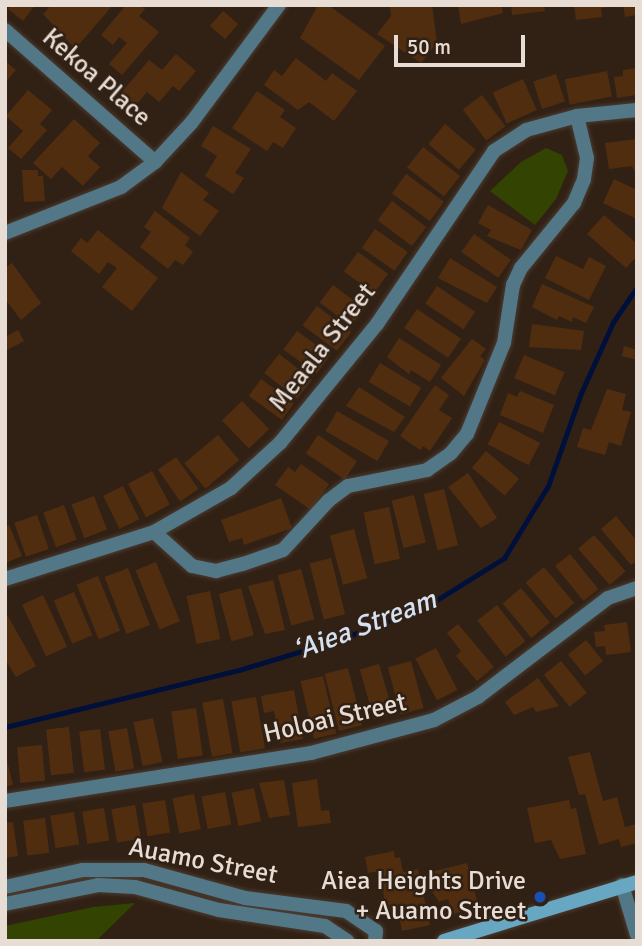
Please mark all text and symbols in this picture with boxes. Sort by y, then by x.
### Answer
scale bar [397,21,528,65]
street label: Kekoa Place [35,22,157,134]
text: 50 m [407,34,451,60]
street label: Meaala Street [263,277,383,419]
water label: ʻAiea Stream [289,582,441,668]
street label: Holoai Street [261,687,409,751]
street label: Auamo Street [126,832,280,892]
place label: Aiea Heights Drive + Auamo Street [321,866,526,928]
marker: Aiea Heights Drive + Auamo Street [532,889,548,905]

